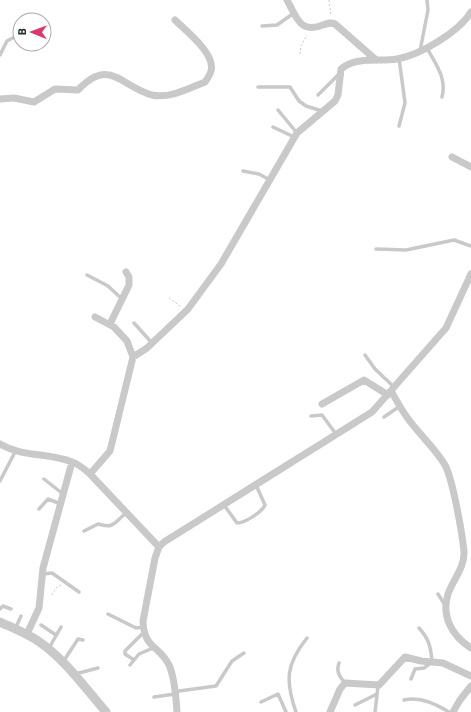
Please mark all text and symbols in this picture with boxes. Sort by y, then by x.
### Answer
north arrow [12,12,52,52]
text: B [14,28,29,36]

